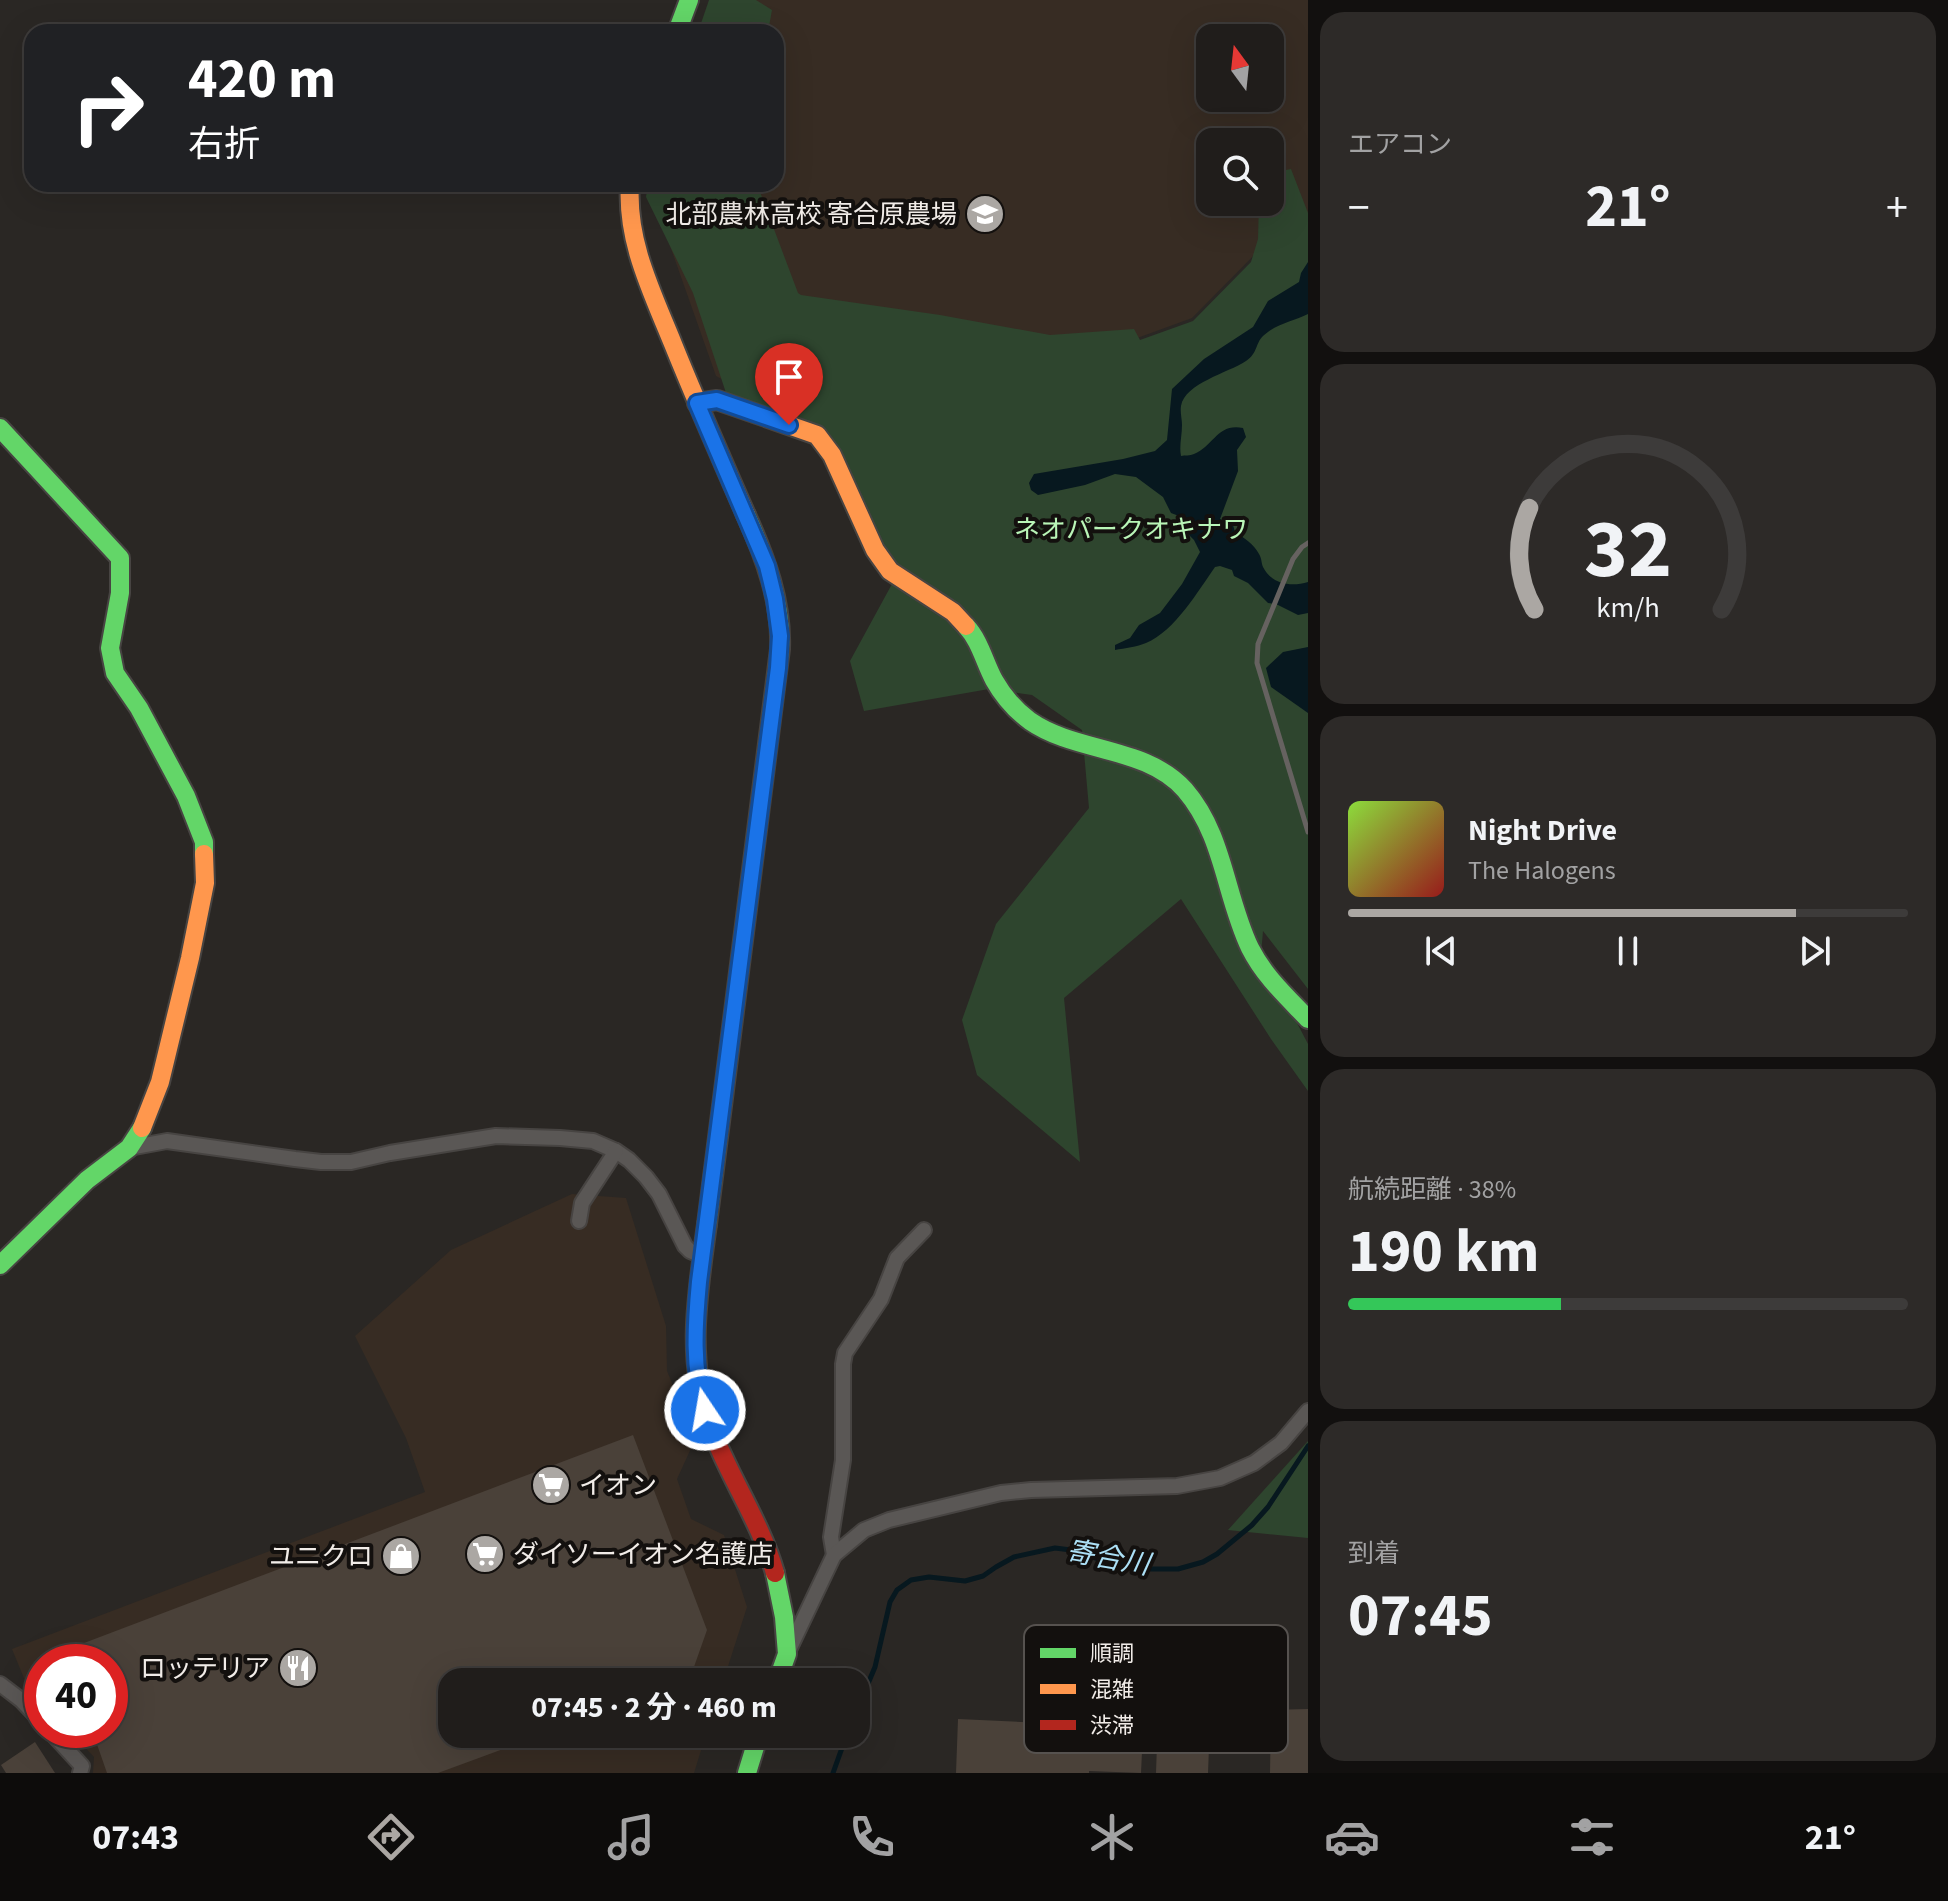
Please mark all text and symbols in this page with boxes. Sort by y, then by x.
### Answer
north arrow [1196,24,1284,112]
map controls [1196,24,1284,216]
text: 420 m [188,40,336,119]
icon: right [56,56,160,160]
text: 右折 [188,119,260,170]
text: エアコン [1348,126,1452,163]
button: search [1196,128,1284,216]
text: 21° [1585,165,1671,250]
text: − [1348,177,1370,240]
text: + [1886,177,1908,240]
school or university icon: 北部農林高校 寄合原農場 [964,193,1006,235]
place label: 北部農林高校 寄合原農場 [666,196,957,233]
pin [755,343,823,425]
icon: arrive [767,355,811,399]
text: 32 [1584,491,1672,609]
park label: ネオパークオキナワ [1014,511,1248,548]
text: km/h [1596,588,1660,628]
text: Night Drive [1468,809,1617,852]
text: The Halogens [1468,852,1616,889]
icon: previous [1419,929,1463,973]
icon: pause [1606,929,1650,973]
icon: next [1793,929,1837,973]
text: 航続距離 · 38% [1348,1171,1516,1208]
text: 190 km [1348,1210,1539,1295]
position arrow [663,1368,747,1452]
supermarket icon: イオン [530,1464,572,1506]
place label: イオン [579,1467,657,1504]
water label: 寄合川 [1063,1531,1156,1586]
supermarket icon: ダイソーイオン名護店 [464,1533,506,1575]
shop icon: ユニクロ [380,1535,422,1577]
text: 到着 [1348,1535,1400,1572]
place label: ダイソーイオン名護店 [513,1536,773,1573]
place label: ユニクロ [269,1538,373,1575]
text: 07:45 [1348,1574,1493,1659]
legend [1024,1625,1288,1753]
text: 順調 [1090,1638,1134,1670]
speed limit sign: 40 [24,1644,128,1748]
restaurant icon: ロッテリア [277,1647,319,1689]
place label: ロッテリア [140,1650,270,1687]
text: 混雑 [1090,1674,1134,1706]
text: 07:45 · 2 分 · 460 m [531,1686,777,1729]
text: 渋滞 [1090,1710,1134,1742]
icon: directions [363,1809,419,1865]
icon: music [603,1809,659,1865]
icon: phone [844,1809,900,1865]
icon: climate [1084,1809,1140,1865]
icon: car [1324,1809,1380,1865]
icon: filters [1564,1809,1620,1865]
text: 07:43 [92,1812,179,1863]
text: 21° [1805,1812,1856,1863]

